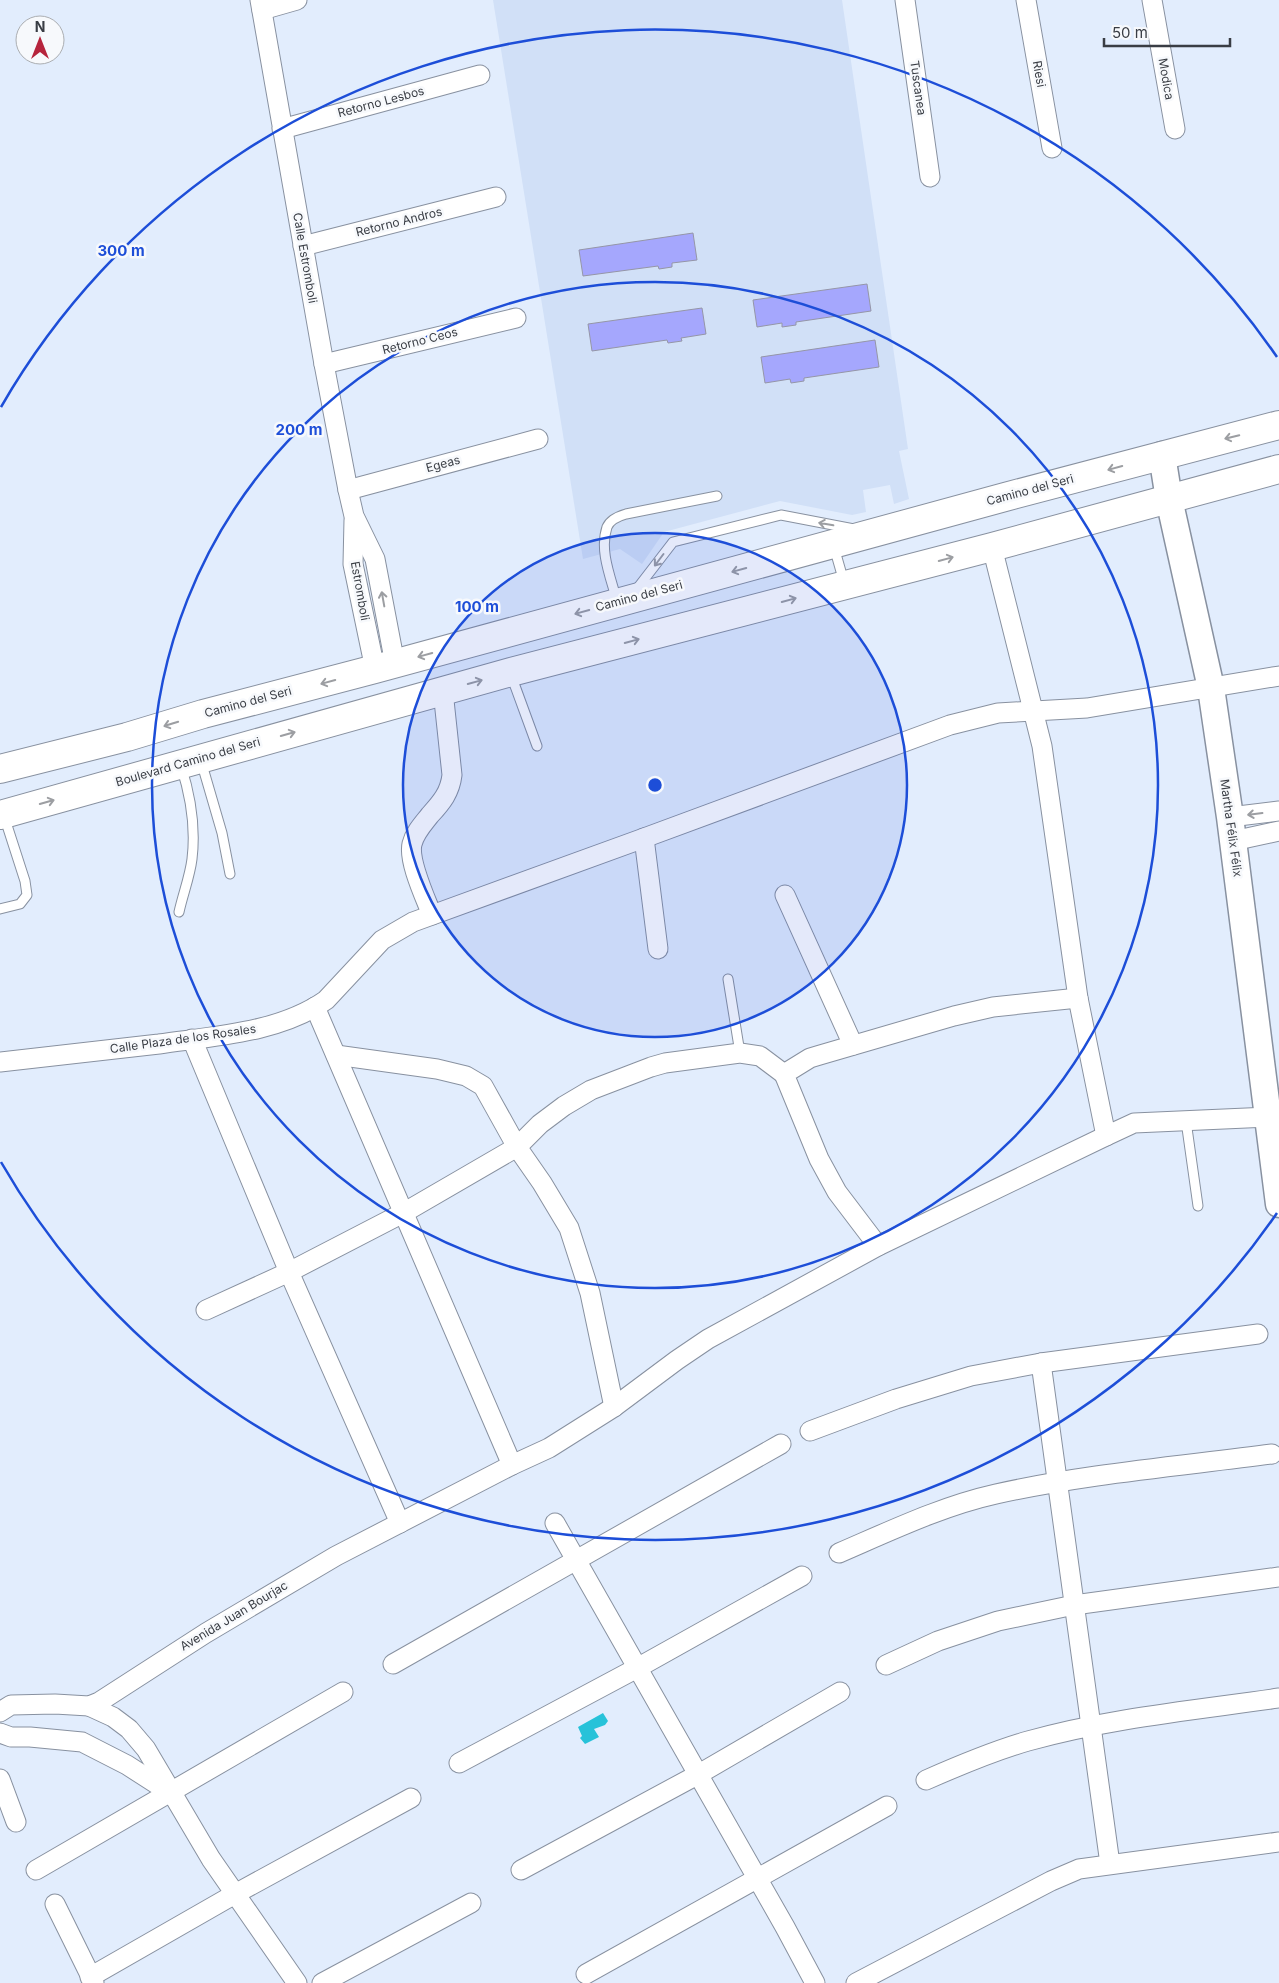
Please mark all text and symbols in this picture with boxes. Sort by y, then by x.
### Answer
north arrow [15,15,65,65]
scale bar [1104,15,1230,47]
text: N [35,18,45,35]
text: 50 m [1112,23,1148,42]
street label: Modica [1155,57,1178,101]
street label: Riesi [1030,59,1049,89]
street label: Tuscanea [907,60,930,116]
street label: Retorno Lesbos [336,83,426,120]
street label: Retorno Andros [354,204,444,239]
street label: Calle Estromboli [290,212,321,304]
text: 300 m [97,241,145,260]
street label: Retorno Ceos [381,324,459,357]
text: 200 m [276,420,322,439]
one-way arrow [1224,433,1240,442]
street label: Egeas [424,452,462,475]
one-way arrow [1108,464,1124,473]
street label: Camino del Seri [985,471,1075,508]
one-way arrow [819,518,835,528]
one-way arrow [654,553,665,566]
one-way arrow [938,553,954,563]
street label: Estromboli [348,560,373,622]
one-way arrow [731,565,747,575]
street label: Camino del Seri [594,577,684,614]
one-way arrow [377,591,387,607]
one-way arrow [780,594,796,604]
text: 100 m [455,597,499,616]
one-way arrow [574,608,590,617]
one-way arrow [623,635,639,645]
one-way arrow [418,651,434,661]
one-way arrow [321,677,337,687]
one-way arrow [466,677,482,686]
street label: Camino del Seri [203,683,293,720]
one-way arrow [163,719,179,729]
one-way arrow [279,728,295,738]
street label: Boulevard Camino del Seri [114,734,262,789]
centre of rings [646,776,664,794]
street label: Martha Félix Félix [1217,778,1246,878]
one-way arrow [38,796,54,806]
one-way arrow [1247,809,1263,819]
street label: Calle Plaza de los Rosales [109,1021,257,1056]
street label: Avenida Juan Bourjac [177,1577,290,1654]

